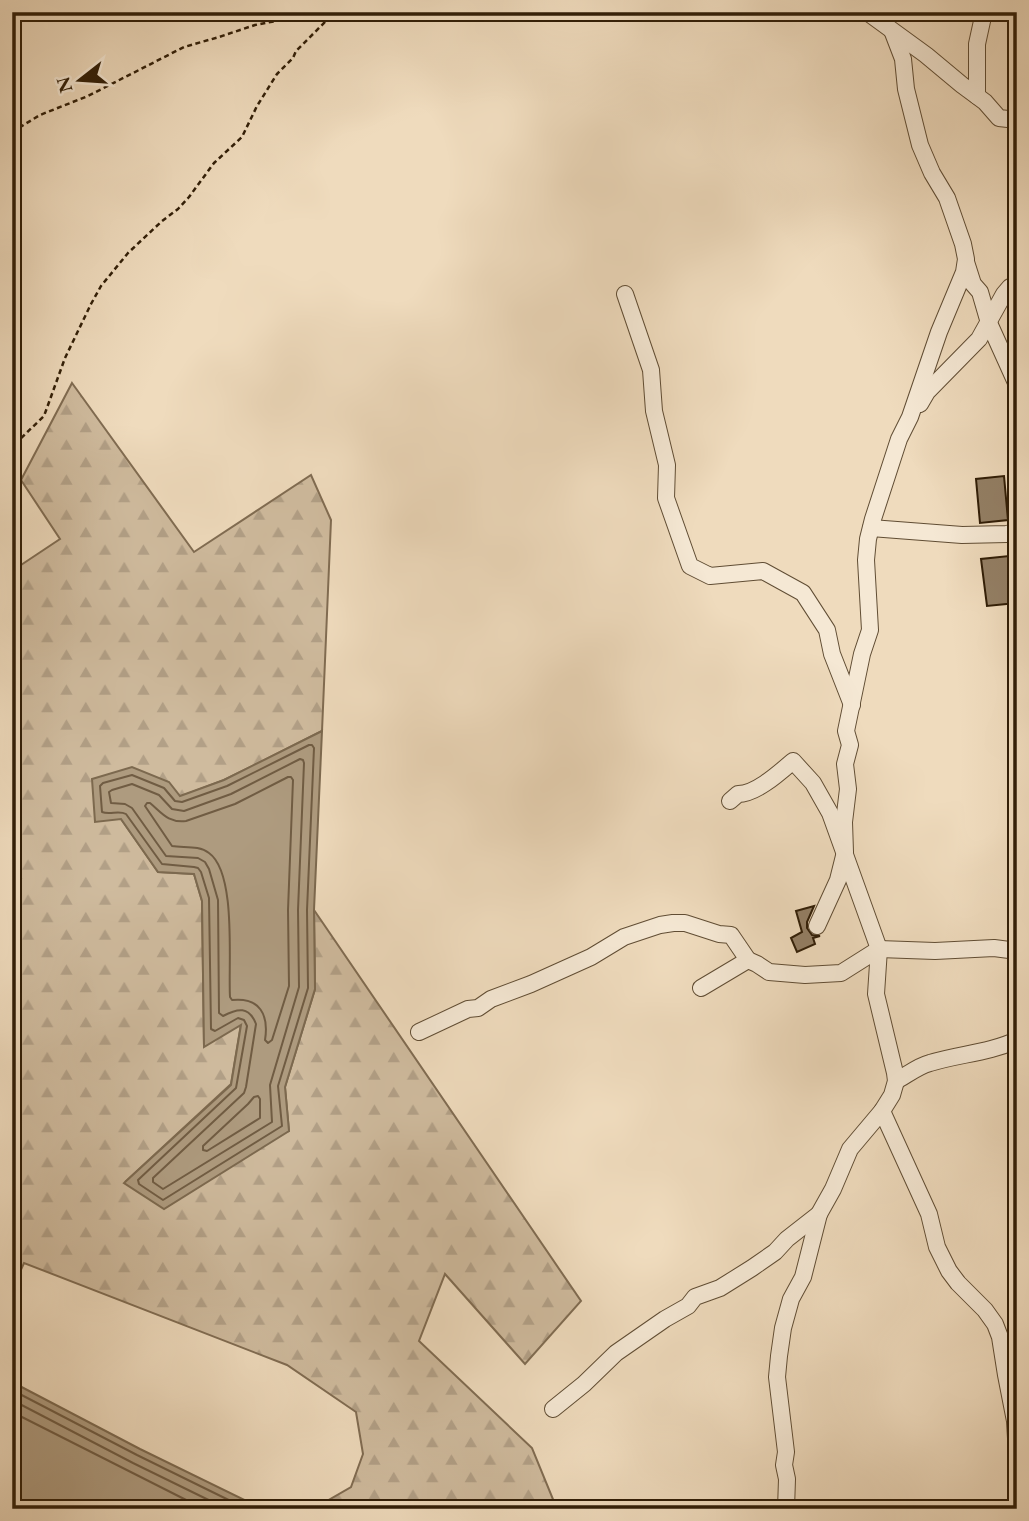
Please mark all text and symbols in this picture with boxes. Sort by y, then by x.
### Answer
north arrow [46,46,116,116]
text: N [50,73,78,96]

